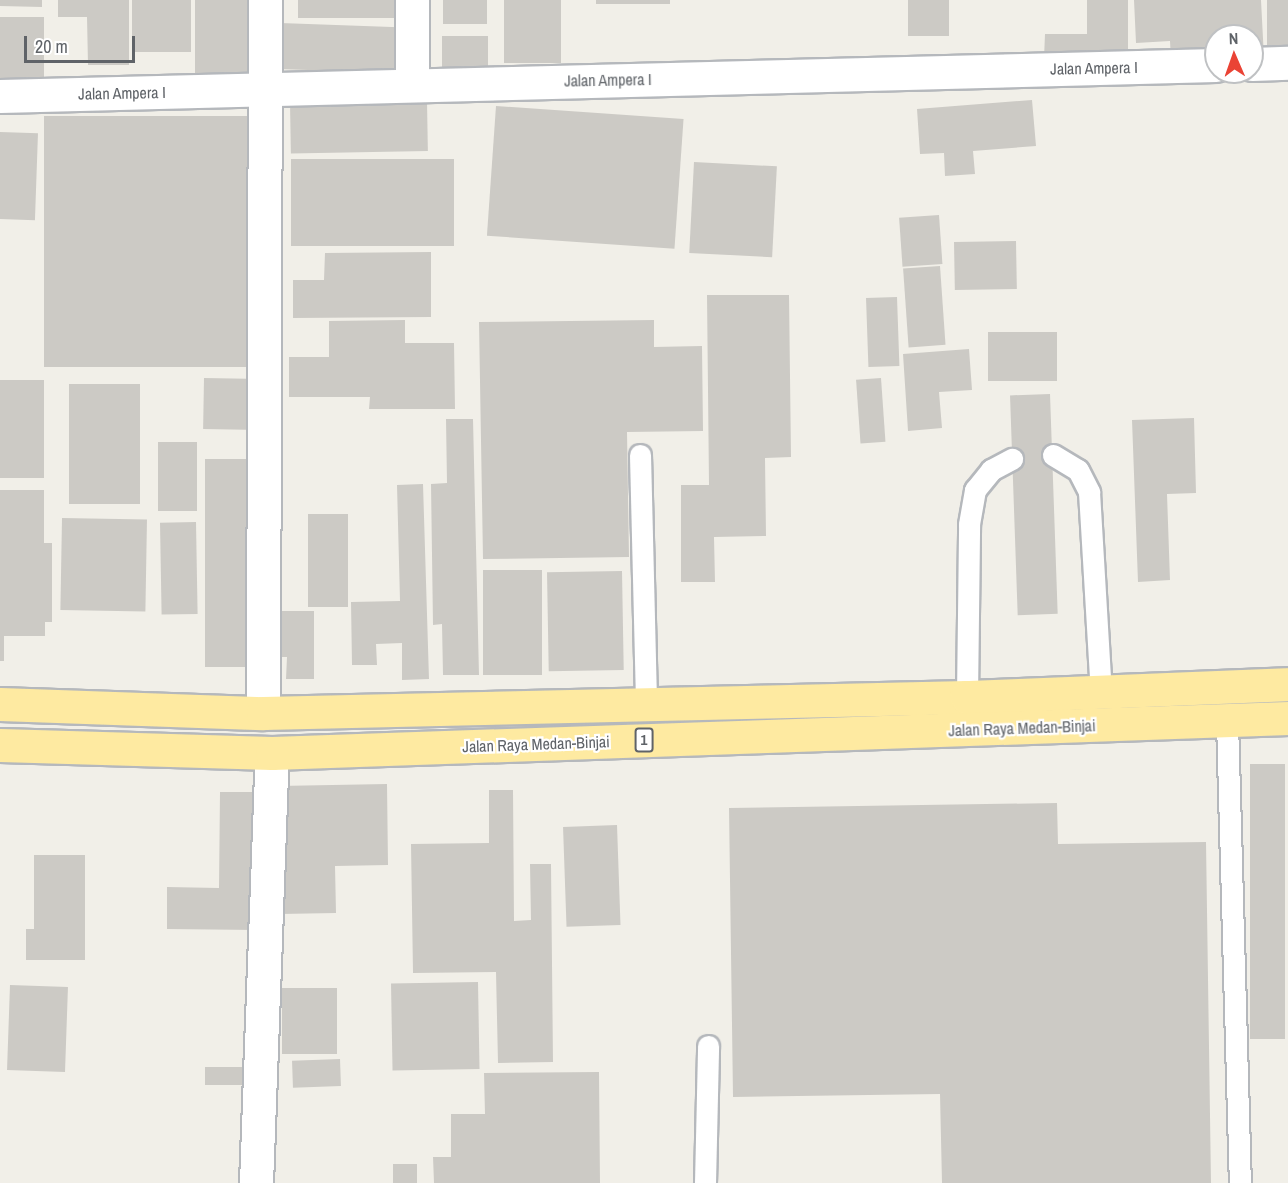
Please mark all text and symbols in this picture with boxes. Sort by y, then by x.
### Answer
scale bar [27,24,138,62]
north arrow [1204,24,1264,84]
text: N [1228,27,1239,49]
text: 20 m [35,34,68,59]
street label: Jalan Ampera I [1050,58,1138,78]
street label: Jalan Ampera I [564,70,652,90]
street label: Jalan Ampera I [78,83,166,103]
street label: Jalan Raya Medan-Binjai [948,716,1096,740]
road number: 1 [634,728,654,752]
street label: Jalan Raya Medan-Binjai [462,732,610,756]

